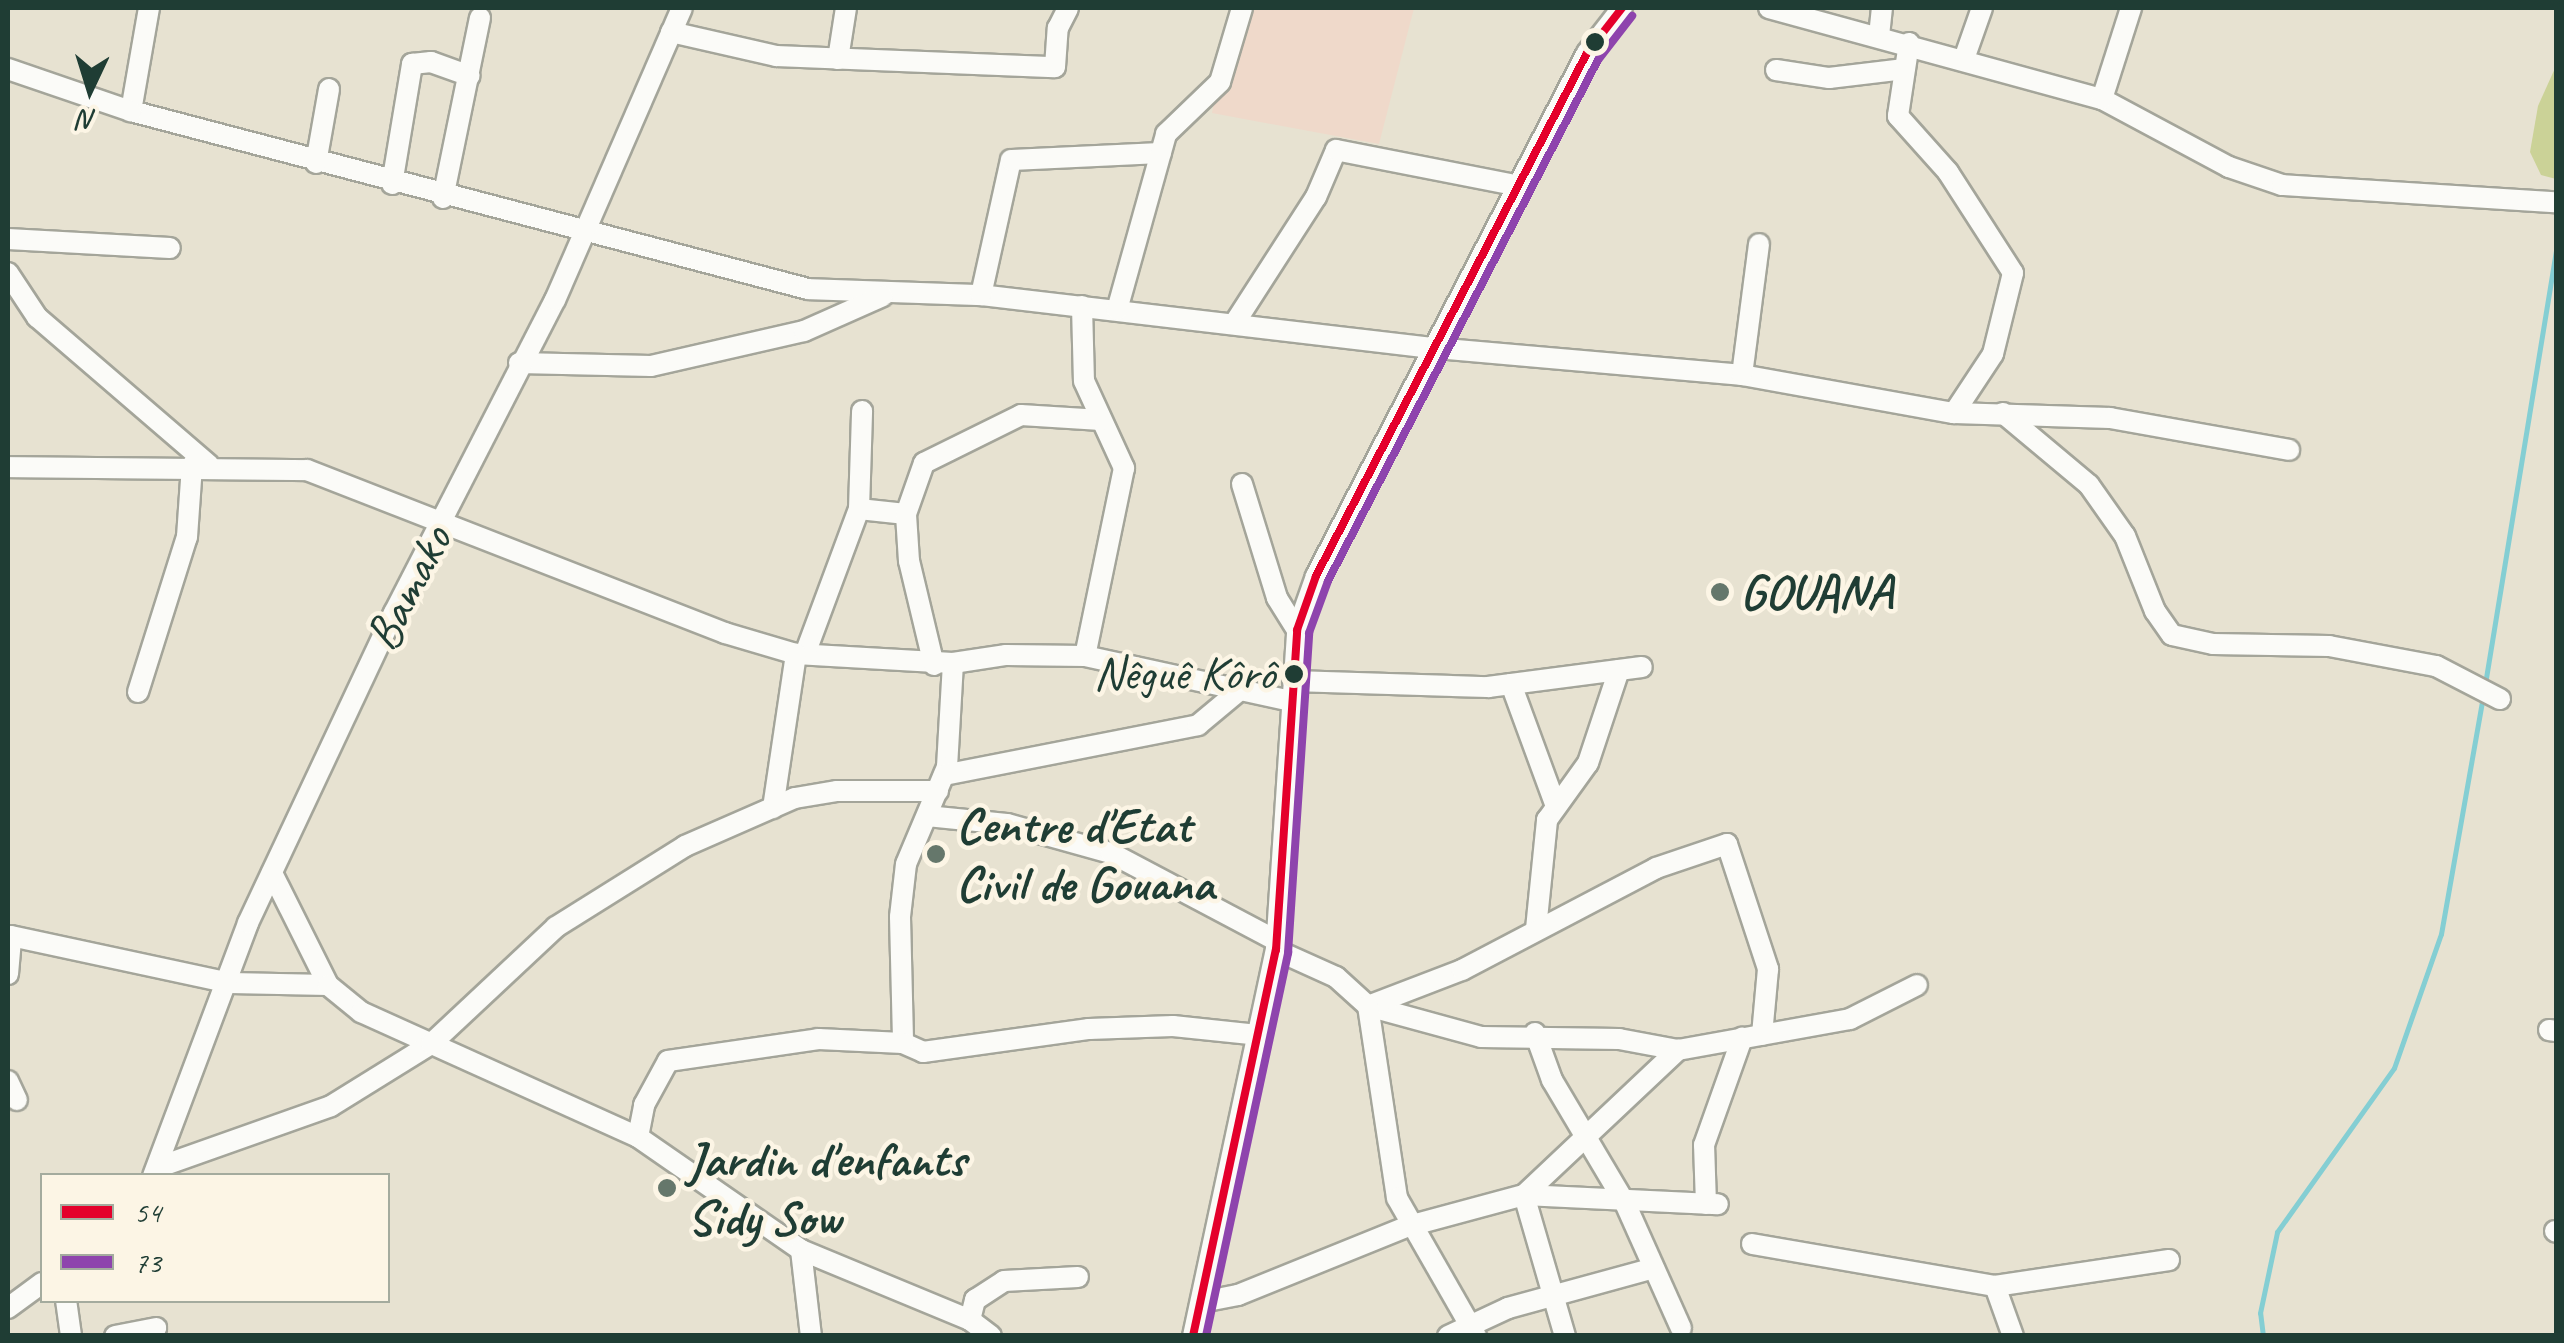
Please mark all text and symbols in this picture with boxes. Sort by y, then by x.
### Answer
unlabelled marker [1585,32,1605,52]
north arrow [40,40,140,140]
text: N [78,102,98,138]
street label: Bamako [351,516,465,660]
place label: GOUANA [1740,562,1892,622]
marker: GOUANA [1709,581,1731,603]
place label: Nêguê Kôrô [1094,645,1275,703]
marker: Nêguê Kôrô [1284,664,1304,684]
place label: Centre d'Etat Civil de Gouana [956,795,1214,912]
marker: Centre d'Etat Civil de Gouana [925,843,947,865]
place label: Jardin d'enfants Sidy Sow [687,1129,966,1246]
legend [40,1173,390,1303]
marker: Jardin d'enfants Sidy Sow [656,1177,678,1199]
text: 54 [134,1193,161,1231]
text: 73 [134,1243,161,1281]

